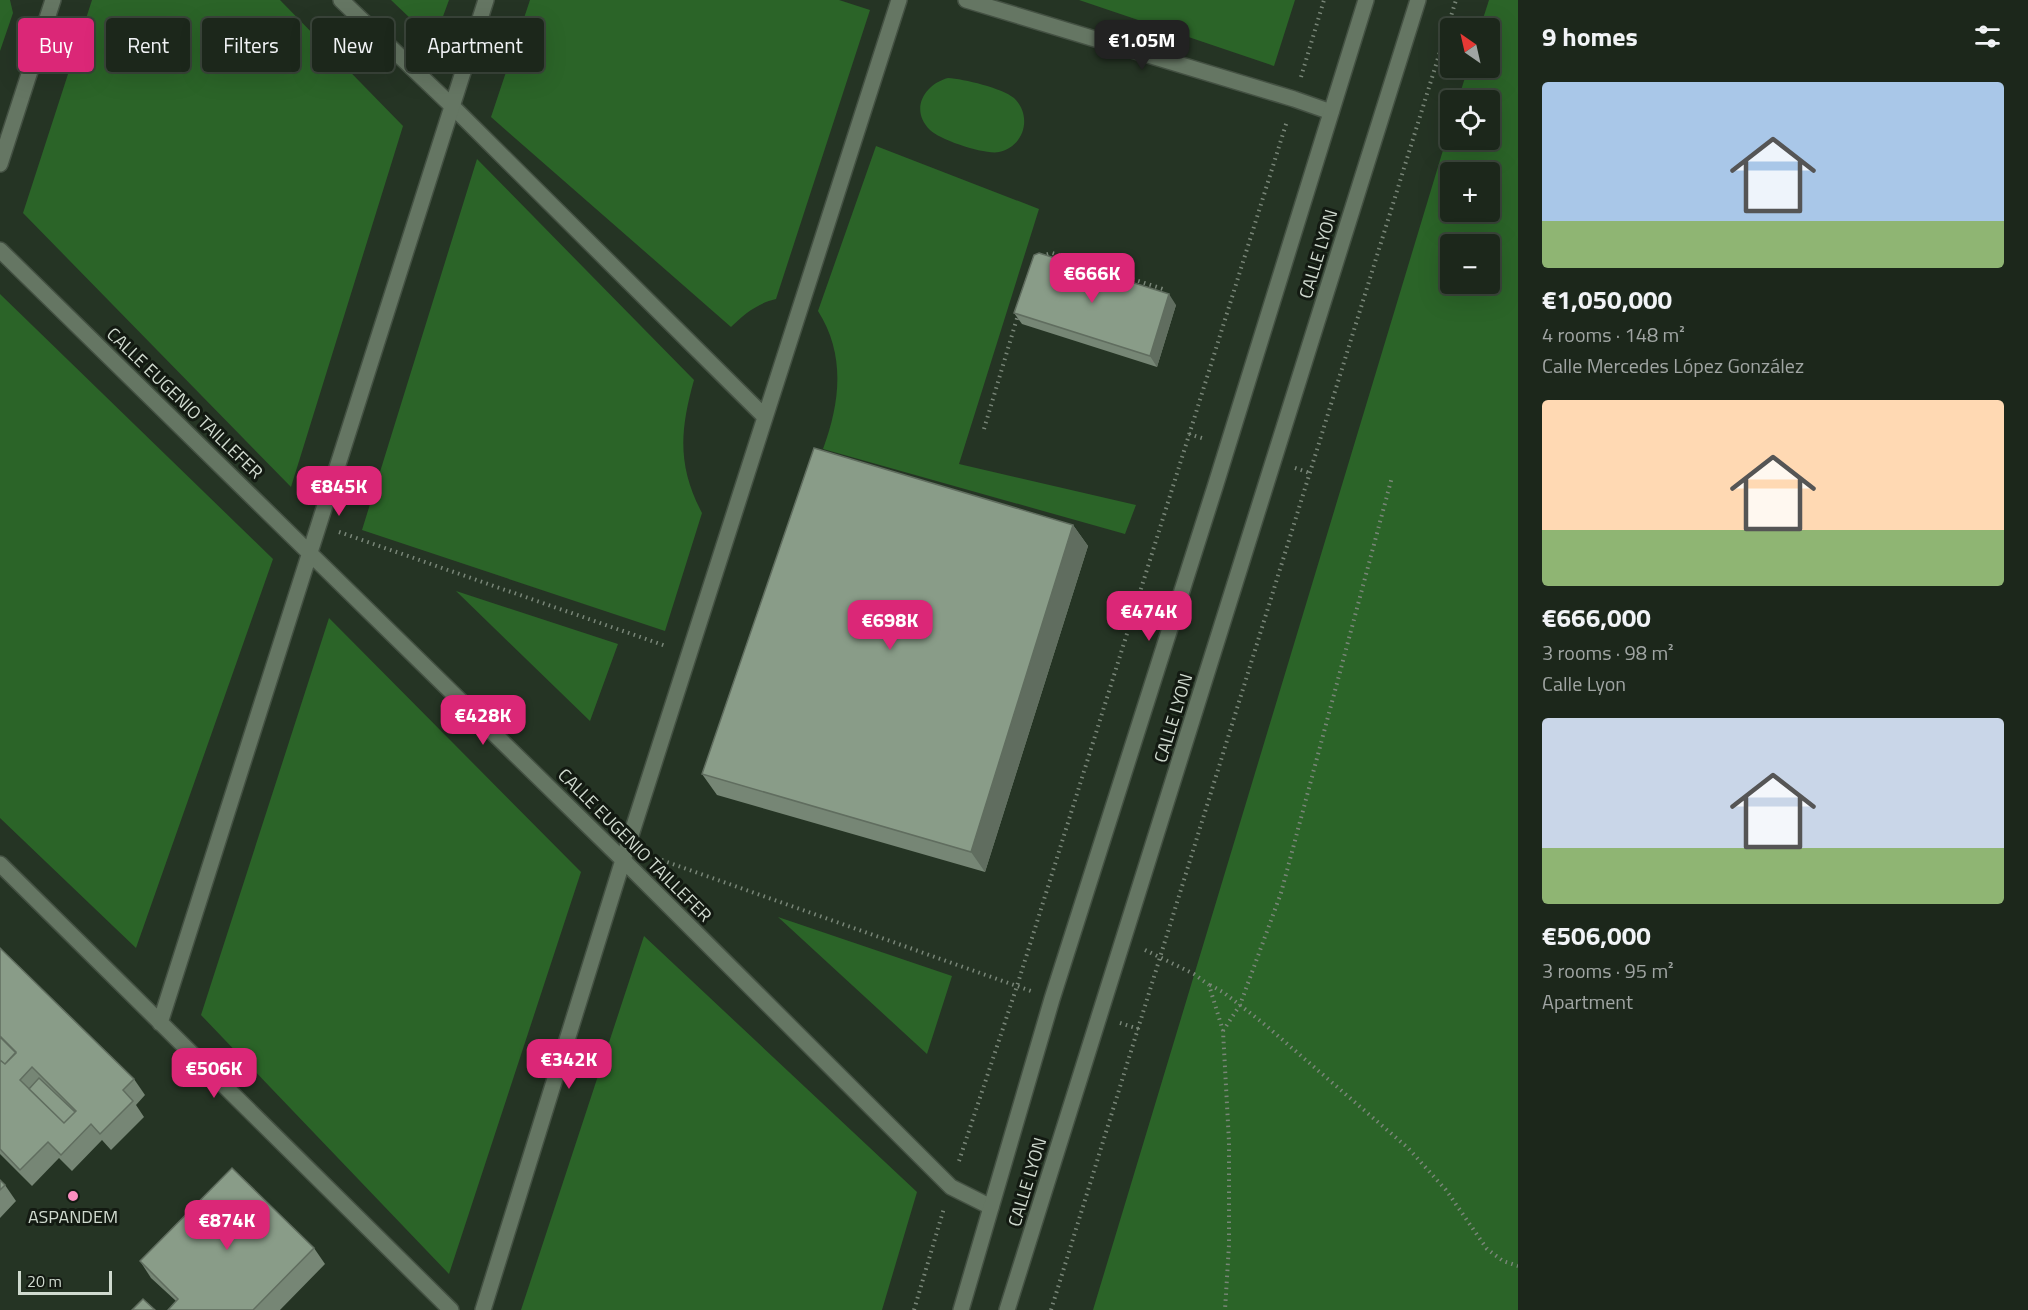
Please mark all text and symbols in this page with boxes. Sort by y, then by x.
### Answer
text: 9 homes [1542,17,1638,56]
chip: Buy [18,18,94,72]
chip: Rent [106,18,190,72]
chip: Filters [202,18,300,72]
chip: New [312,18,394,72]
chip: Apartment [406,18,544,72]
north arrow [1440,18,1500,78]
map controls [1440,18,1500,294]
pin: €1.05M [1093,20,1191,71]
icon: filters [1971,20,2004,53]
text: €1.05M [1108,24,1176,55]
button: locate [1440,90,1500,150]
icon: home [1719,121,1827,229]
button: + [1440,162,1500,222]
street label: CALLE LYON [1292,206,1344,302]
button: − [1440,234,1500,294]
pin: €666K [1050,253,1134,304]
text: €666K [1064,257,1120,288]
text: €1,050,000 [1542,280,1672,319]
text: 4 rooms · 148 m² [1542,319,1685,350]
street label: CALLE EUGENIO TAILLEFER [101,321,269,485]
text: Calle Mercedes López González [1542,350,1804,381]
icon: home [1719,439,1827,547]
pin: €845K [297,466,381,517]
text: €845K [311,470,367,501]
pin: €474K [1107,591,1191,642]
text: €474K [1121,595,1177,626]
text: €666,000 [1542,598,1651,637]
pin: €698K [848,600,932,651]
text: €698K [862,604,918,635]
text: 3 rooms · 98 m² [1542,637,1674,668]
text: Calle Lyon [1542,668,1626,699]
street label: CALLE LYON [1147,670,1199,766]
pin: €428K [441,695,525,746]
text: €428K [455,699,511,730]
icon: home [1719,757,1827,865]
street label: CALLE EUGENIO TAILLEFER [552,762,718,928]
text: €506,000 [1542,916,1651,955]
text: 3 rooms · 95 m² [1542,955,1674,986]
text: Apartment [1542,986,1633,1017]
pin: €342K [527,1039,611,1090]
text: €342K [541,1043,597,1074]
pin: €506K [172,1048,256,1099]
text: €506K [186,1052,242,1083]
street label: CALLE LYON [1001,1134,1053,1230]
marker: ASPANDEM [66,1189,80,1203]
pin: €874K [185,1200,269,1251]
place label: ASPANDEM [28,1203,118,1230]
text: €874K [199,1204,255,1235]
scale bar [18,1268,112,1296]
text: 20 m [27,1269,62,1293]

